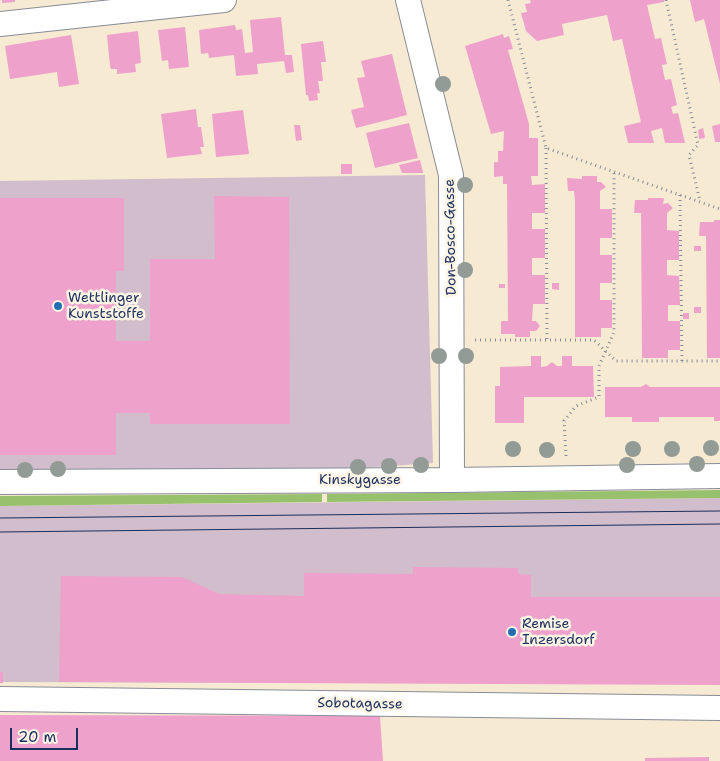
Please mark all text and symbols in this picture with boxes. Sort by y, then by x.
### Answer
street label: Don-Bosco-Gasse [442,179,460,295]
place label: Wettlinger Kunststoffe [68,290,144,322]
marker: Wettlinger Kunststoffe [52,300,64,312]
street label: Kinskygasse [319,472,401,488]
place label: Remise Inzersdorf [522,616,595,648]
marker: Remise Inzersdorf [506,626,518,638]
street label: Sobotagasse [317,695,403,713]
scale bar [12,718,80,750]
text: 20 m [18,727,57,747]

